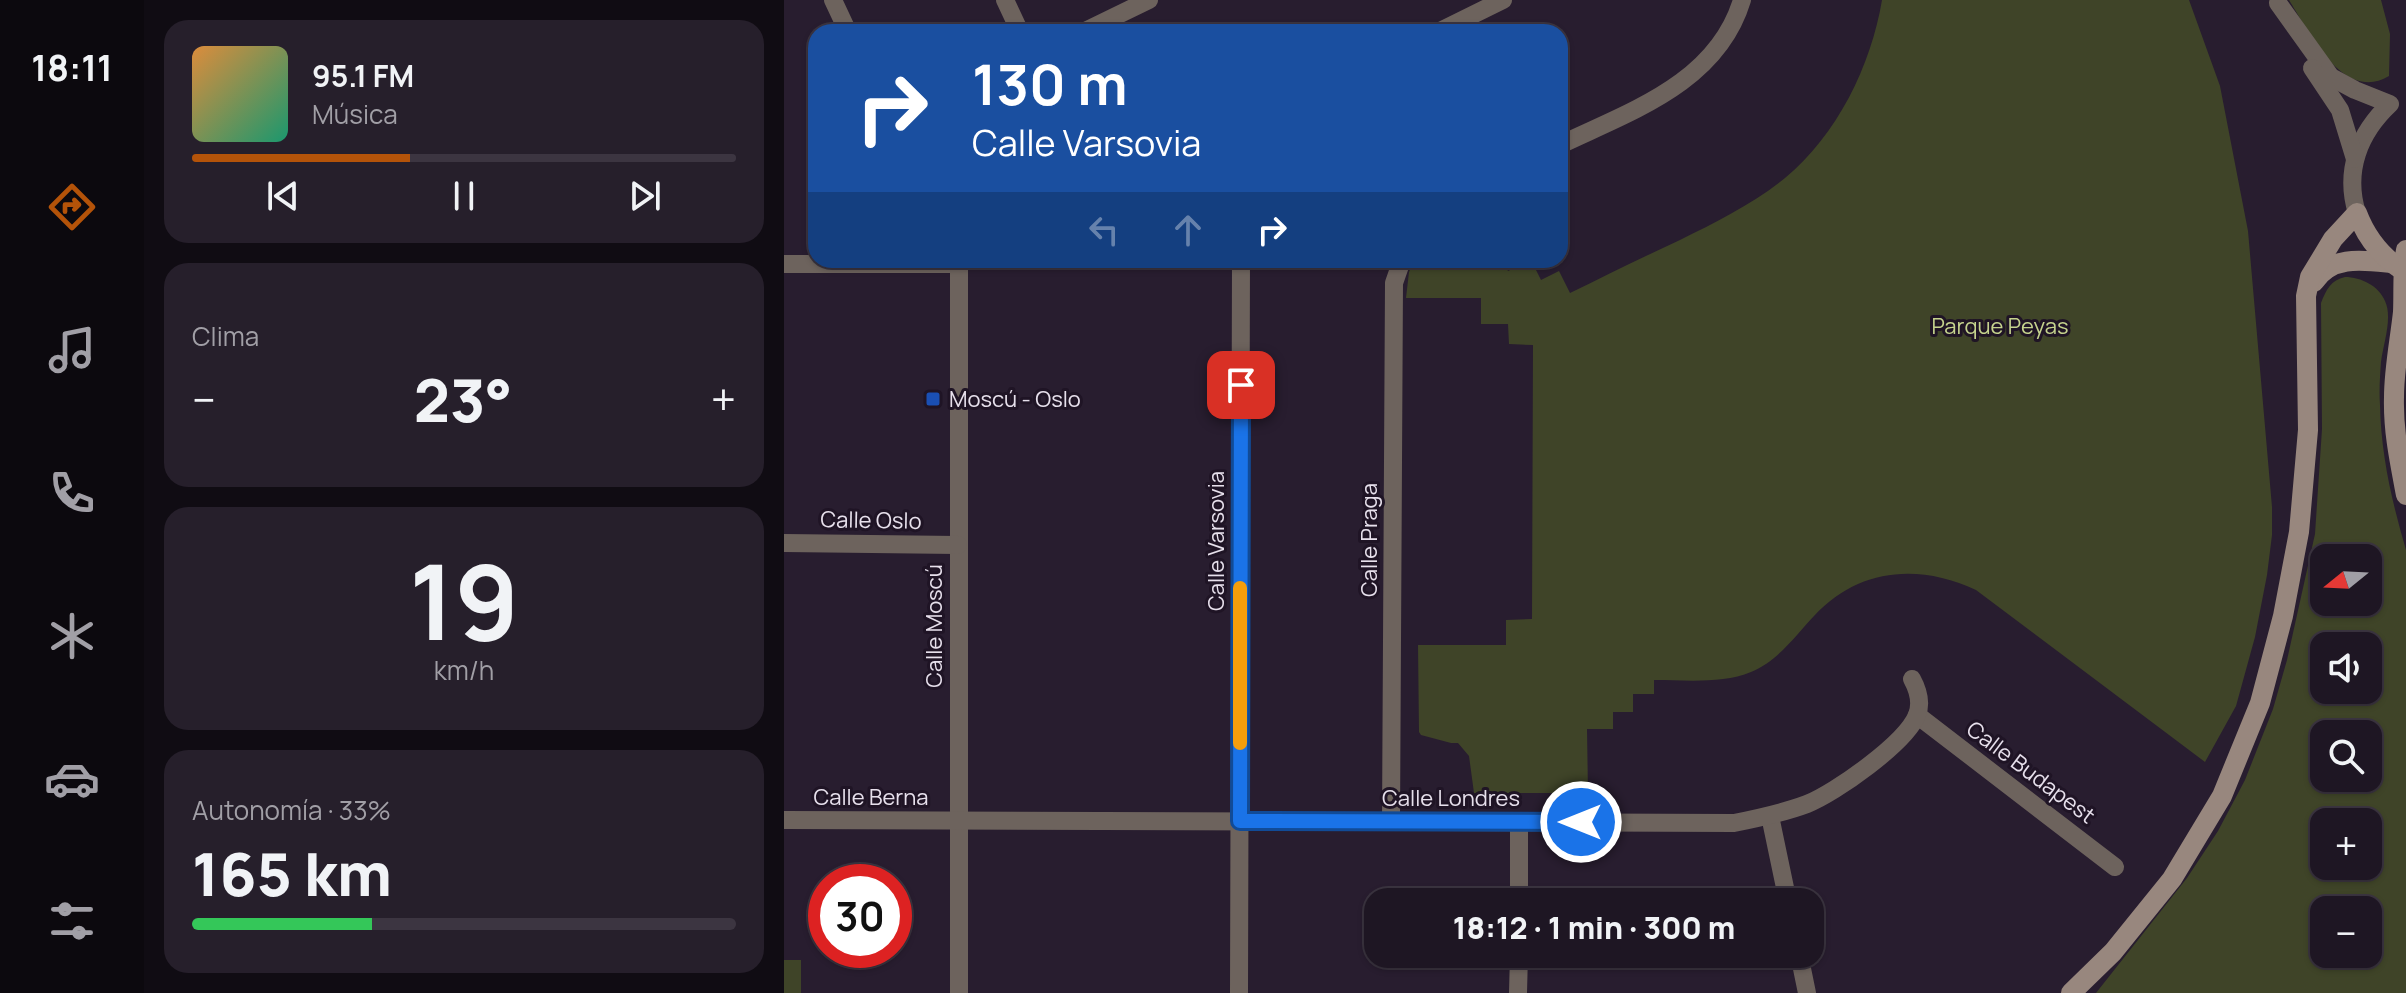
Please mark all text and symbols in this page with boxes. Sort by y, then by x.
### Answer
text: 18:11 [31,43,113,92]
text: 130 m [972,45,1128,122]
text: 95.1 FM [312,55,414,96]
icon: right [840,56,944,160]
text: Música [312,96,398,132]
text: Calle Varsovia [972,118,1201,167]
icon: previous [261,174,305,218]
icon: pause [442,174,486,218]
icon: next [623,174,667,218]
icon: directions [44,179,100,235]
icon: left [1082,208,1126,252]
icon: ahead [1166,208,1210,252]
icon: right [1250,208,1294,252]
park label: Parque Peyas [1931,311,2069,341]
text: Clima [192,318,259,354]
icon: music [44,322,100,378]
pin [1207,351,1275,419]
text: 23° [414,358,513,440]
icon: arrive [1219,363,1263,407]
text: − [192,369,216,429]
text: + [711,369,736,429]
place label: Moscú - Oslo [949,384,1081,414]
marker: Moscú - Oslo [924,390,942,408]
icon: phone [44,465,100,521]
street label: Calle Varsovia [1201,471,1231,611]
street label: Calle Praga [1354,483,1384,597]
street label: Calle Oslo [820,504,922,536]
text: 19 [409,529,519,671]
north arrow [2310,544,2382,616]
map controls [2310,544,2382,968]
street label: Calle Moscú [919,564,949,688]
icon: climate [44,608,100,664]
button: sound [2310,632,2382,704]
text: km/h [434,652,494,688]
street label: Calle Budapest [1961,714,2101,830]
button: search [2310,720,2382,792]
icon: car [44,751,100,807]
position arrow [1539,780,1623,864]
street label: Calle Berna [813,782,929,812]
street label: Calle Londres [1382,783,1520,813]
text: Autonomía · 33% [192,792,391,828]
button: + [2310,808,2382,880]
text: 165 km [192,832,392,914]
speed limit sign: 30 [808,864,912,968]
icon: filters [44,893,100,949]
button: − [2310,896,2382,968]
text: 18:12 · 1 min · 300 m [1453,907,1735,948]

